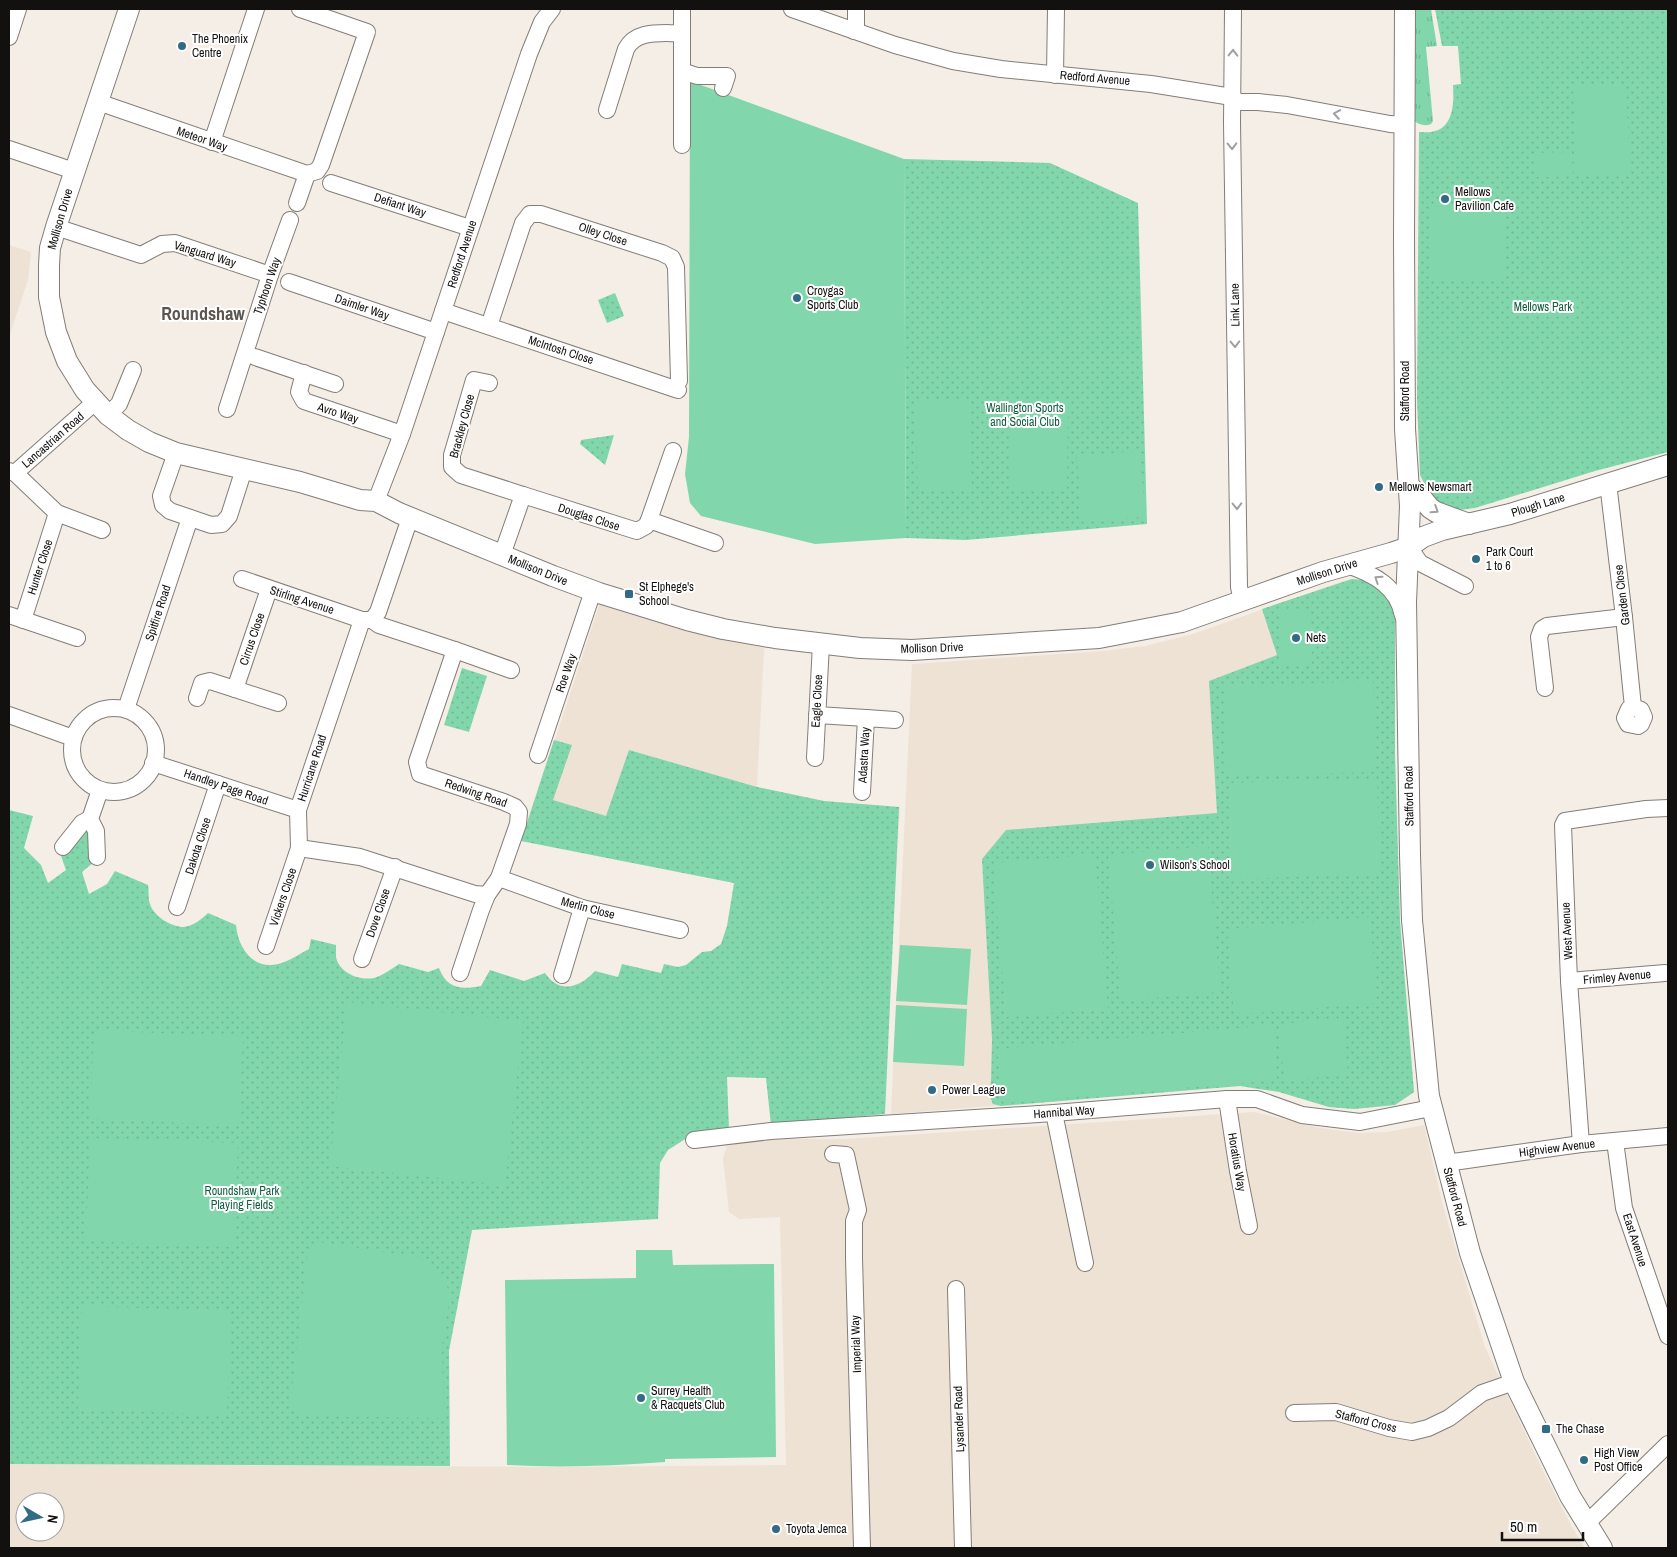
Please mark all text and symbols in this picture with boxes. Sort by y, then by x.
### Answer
place label: The Phoenix Centre [192,31,248,61]
marker: The Phoenix Centre [176,40,188,52]
one-way arrow [1228,49,1238,56]
street label: Redford Avenue [1059,67,1131,89]
one-way arrow [1332,109,1341,119]
street label: Meteor Way [174,123,230,155]
one-way arrow [1227,142,1238,150]
place label: Mellows Pavilion Cafe [1455,184,1514,214]
street label: Mollison Drive [44,187,76,251]
street label: Defiant Way [372,189,428,221]
marker: Mellows Pavilion Cafe [1439,193,1451,205]
street label: Redford Avenue [444,218,480,290]
street label: Olley Close [577,219,629,249]
street label: Vanguard Way [172,237,238,271]
street label: Typhoon Way [250,255,284,317]
place label: Croygas Sports Club [807,283,858,313]
street label: Link Lane [1227,283,1243,327]
street label: Daimler Way [333,290,391,324]
marker: Croygas Sports Club [791,292,803,304]
park label: Mellows Park [1514,299,1572,315]
district label: Roundshaw [161,301,245,326]
street label: McIntosh Close [526,332,596,368]
one-way arrow [1230,340,1240,348]
street label: Stafford Road [1397,361,1413,421]
street label: Brackley Close [446,392,478,460]
street label: Avro Way [315,399,361,427]
park label: Wallington Sports and Social Club [986,400,1064,430]
street label: Lancastrian Road [18,408,88,472]
place label: Mellows Newsmart [1389,479,1472,495]
marker: Mellows Newsmart [1373,481,1385,493]
street label: Plough Lane [1509,489,1567,521]
street label: Douglas Close [556,500,622,534]
one-way arrow [1232,502,1242,510]
one-way arrow [1430,504,1439,514]
street label: Hunter Close [24,537,56,597]
place label: Park Court 1 to 6 [1486,544,1533,574]
street label: Mollison Drive [506,551,570,589]
marker: Park Court 1 to 6 [1470,553,1482,565]
street label: Mollison Drive [1295,555,1359,589]
street label: Garden Close [1610,564,1634,626]
one-way arrow [1374,576,1384,585]
place label: St Elphege's School [639,579,694,609]
street label: Stirling Avenue [268,582,336,618]
street label: Spitfire Road [141,583,175,643]
marker: St Elphege's School [623,588,635,600]
street label: Cirrus Close [236,611,268,667]
place label: Nets [1306,630,1326,646]
marker: Nets [1290,632,1302,644]
street label: Mollison Drive [900,639,964,657]
street label: Roe Way [552,651,580,695]
street label: Eagle Close [808,674,826,728]
street label: Adastra Way [854,727,873,784]
street label: Hurricane Road [294,732,330,804]
street label: Handley Page Road [182,765,270,809]
street label: Stafford Road [1400,766,1418,826]
street label: Redwing Road [443,775,509,811]
street label: Dakota Close [181,815,215,877]
place label: Wilson's School [1160,857,1230,873]
marker: Wilson's School [1144,859,1156,871]
street label: Vickers Close [266,866,300,928]
street label: Dove Close [362,886,394,940]
street label: Merlin Close [559,893,617,923]
street label: West Avenue [1558,902,1576,960]
street label: Frimley Avenue [1582,966,1652,988]
place label: Power League [942,1082,1005,1098]
marker: Power League [926,1084,938,1096]
street label: Hannibal Way [1033,1102,1095,1122]
street label: Horatius Way [1224,1131,1250,1193]
street label: Highview Avenue [1518,1135,1596,1161]
street label: Stafford Road [1439,1166,1471,1228]
park label: Roundshaw Park Playing Fields [205,1183,280,1213]
street label: East Avenue [1619,1211,1651,1269]
street label: Imperial Way [847,1315,865,1373]
place label: Surrey Health & Racquets Club [651,1383,725,1413]
street label: Lysander Road [950,1386,968,1452]
marker: Surrey Health & Racquets Club [635,1392,647,1404]
street label: Stafford Cross [1334,1406,1398,1436]
place label: The Chase [1556,1421,1604,1437]
marker: The Chase [1540,1423,1552,1435]
place label: High View Post Office [1594,1445,1643,1475]
marker: High View Post Office [1578,1454,1590,1466]
north arrow [15,1492,65,1542]
scale bar [1502,1510,1583,1542]
text: N [43,1514,62,1525]
text: 50 m [1510,1516,1537,1537]
place label: Toyota Jemca [786,1521,847,1537]
marker: Toyota Jemca [770,1523,782,1535]

